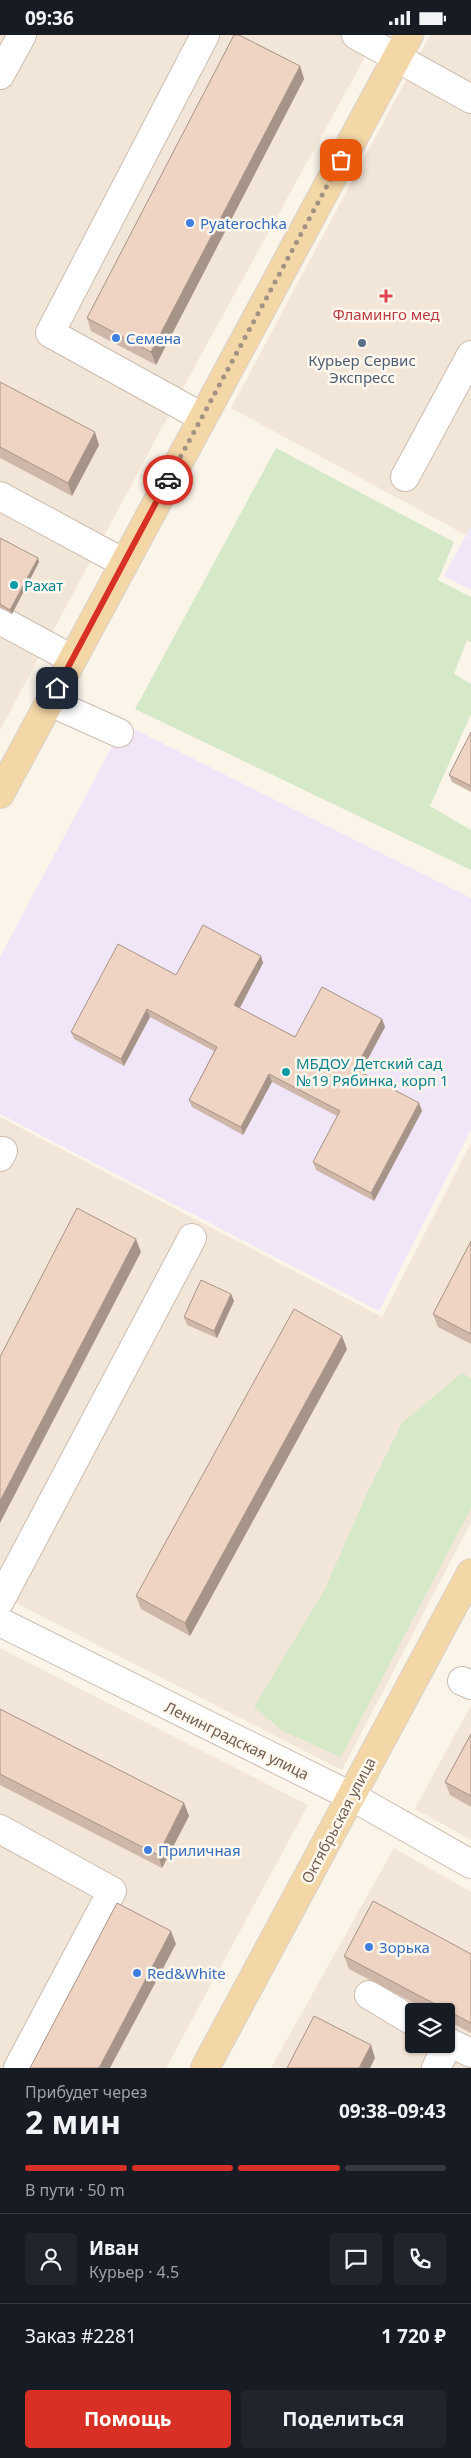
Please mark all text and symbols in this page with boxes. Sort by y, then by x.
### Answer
text: 09:36 [25,5,74,31]
pin [320,139,362,181]
icon: bag [327,146,355,174]
place label: Pyaterochka [200,213,287,233]
marker: Pyaterochka [184,217,196,229]
marker: Фламинго мед [379,289,393,303]
place label: Фламинго мед [332,304,440,324]
place label: Семена [126,328,181,348]
marker: Семена [110,332,122,344]
marker: Курьер Сервис Экспресс [356,337,368,349]
place label: Курьер Сервис Экспресс [308,350,416,387]
courier [143,455,193,505]
icon: car [154,466,182,494]
place label: Рахат [24,575,63,595]
marker: Рахат [8,579,20,591]
pin [36,667,78,709]
icon: home [43,674,71,702]
place label: МБДОУ Детский сад №19 Рябинка, корп 1 [296,1053,449,1090]
marker: МБДОУ Детский сад №19 Рябинка, корп 1 [280,1066,292,1078]
street label: Ленинградская улица [162,1696,312,1784]
street label: Октябрьская улица [296,1754,380,1886]
place label: Приличная [158,1840,241,1860]
marker: Приличная [142,1844,154,1856]
place label: Зорька [379,1937,430,1957]
marker: Зорька [363,1941,375,1953]
place label: Red&White [147,1963,226,1983]
marker: Red&White [131,1967,143,1979]
map controls [405,2003,455,2053]
button: layers [405,2003,455,2053]
text: Прибудет через [25,2081,147,2103]
text: 09:38–09:43 [339,2098,446,2124]
text: 2 мин [25,2100,121,2143]
text: В пути · 50 m [25,2179,125,2201]
button: person [25,2233,77,2285]
button: chat [330,2233,382,2285]
button: phone [394,2233,446,2285]
text: Иван [89,2235,139,2261]
text: Курьер · 4.5 [89,2261,179,2283]
text: Заказ #2281 [25,2323,137,2349]
text: 1 720 ₽ [381,2323,446,2349]
button: Помощь [25,2390,231,2448]
button: Поделиться [241,2390,446,2448]

